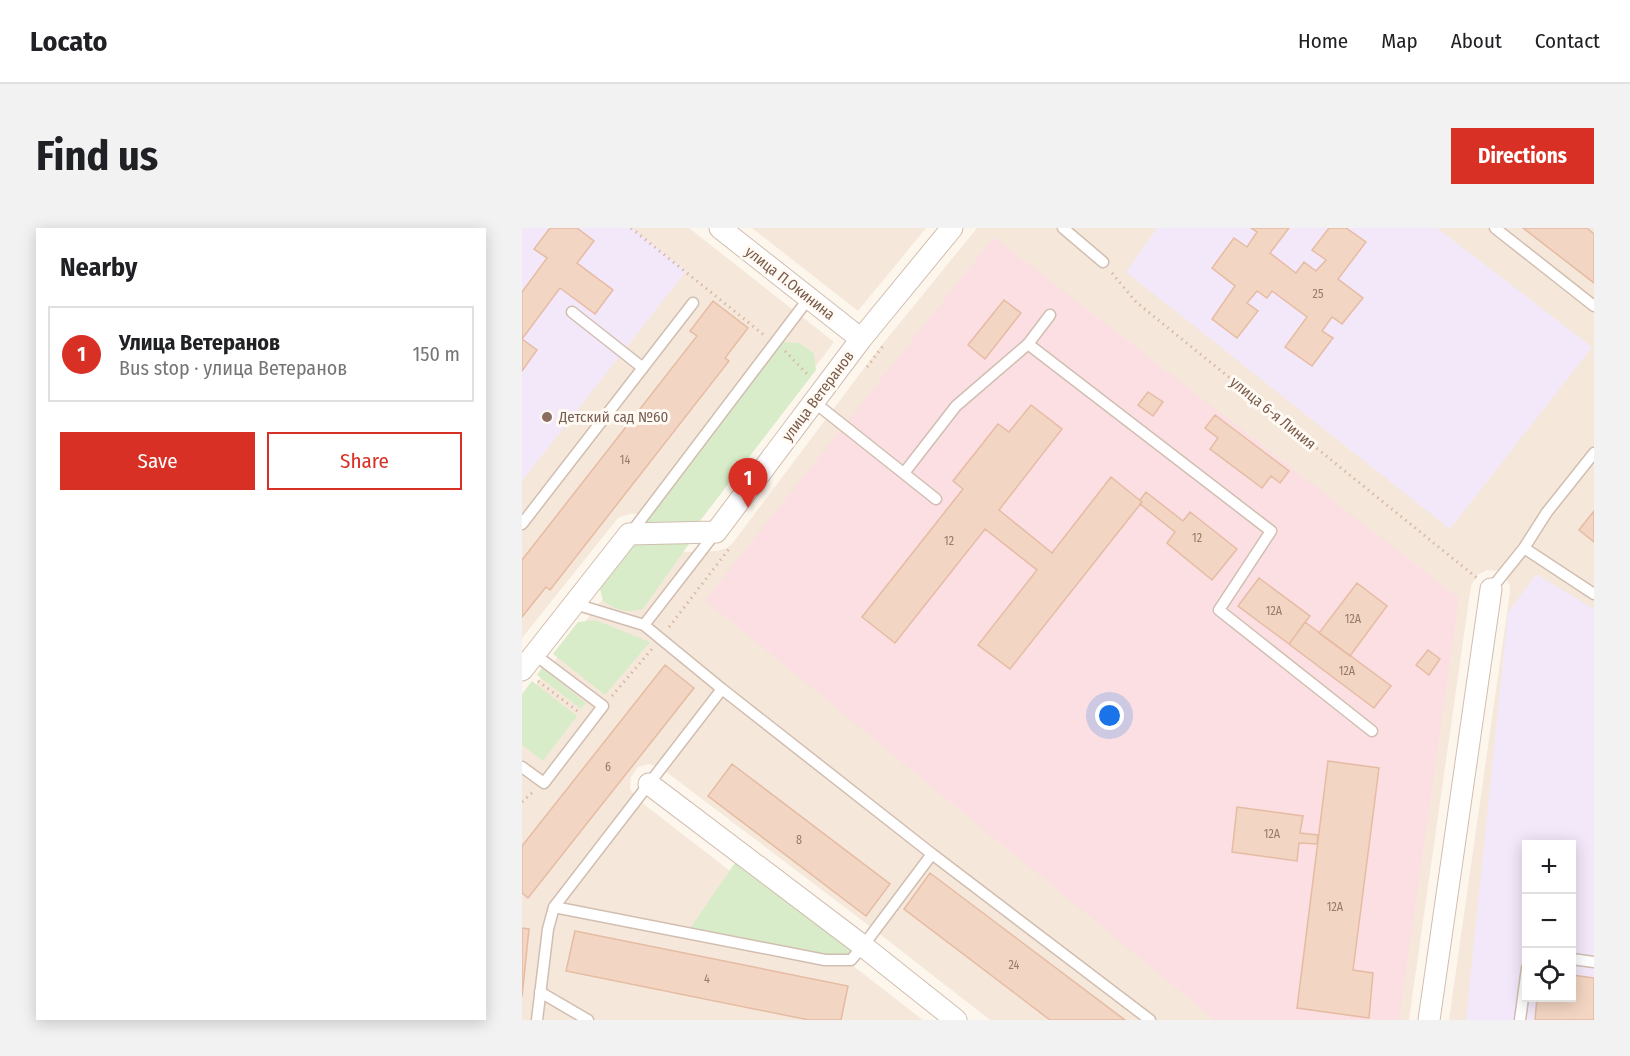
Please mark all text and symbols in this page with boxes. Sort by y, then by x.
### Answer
text: Locato [30,25,108,58]
text: Home [1298,28,1348,54]
text: Map [1381,28,1418,54]
text: About [1451,28,1502,54]
text: Contact [1535,28,1600,54]
button: Directions [1451,128,1594,184]
text: Find us [36,131,158,181]
street label: улица П.Окинина [742,242,838,324]
text: Nearby [60,252,137,283]
house number: 25 [1313,287,1324,301]
text: Улица Ветеранов [119,329,280,356]
text: 1 [77,342,86,366]
text: 150 m [413,342,460,366]
street label: улица Ветеранов [778,347,858,445]
text: Bus stop · улица Ветеранов [119,356,347,380]
street label: улица 6-я Линия [1226,373,1320,453]
place label: Детский сад №60 [558,408,668,426]
marker: Детский сад №60 [540,410,554,424]
button: Save [60,432,255,490]
button: Share [267,432,462,490]
house number: 14 [620,453,630,467]
pin: 1 [728,458,768,508]
house number: 12 [1192,531,1202,545]
house number: 12 [944,534,954,548]
house number: 12А [1266,604,1283,618]
house number: 12А [1345,612,1362,626]
house number: 12А [1339,664,1356,678]
your location [1095,701,1124,730]
house number: 6 [605,760,611,774]
house number: 12А [1264,827,1281,841]
house number: 8 [796,833,802,847]
map controls [1522,840,1576,1002]
button: + [1522,840,1576,894]
button: − [1522,894,1576,948]
house number: 12А [1327,900,1344,914]
button: locate [1522,948,1576,1002]
house number: 24 [1009,958,1020,972]
house number: 4 [704,972,710,986]

